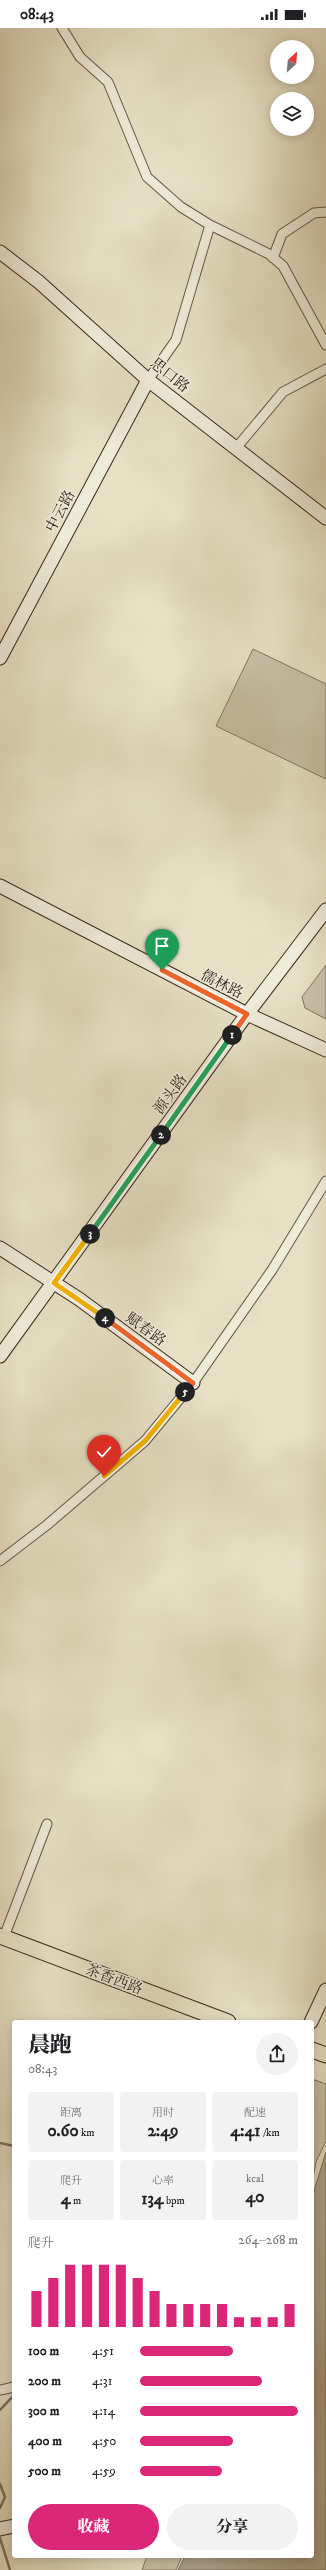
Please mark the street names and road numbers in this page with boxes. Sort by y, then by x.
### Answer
street label: 思口路 [146,354,193,397]
street label: 中云路 [41,487,79,536]
street label: 儒林路 [197,966,246,1003]
street label: 源头路 [149,1071,191,1118]
street label: 赋春路 [122,1308,169,1350]
street label: 茶香西路 [82,1960,145,1999]

